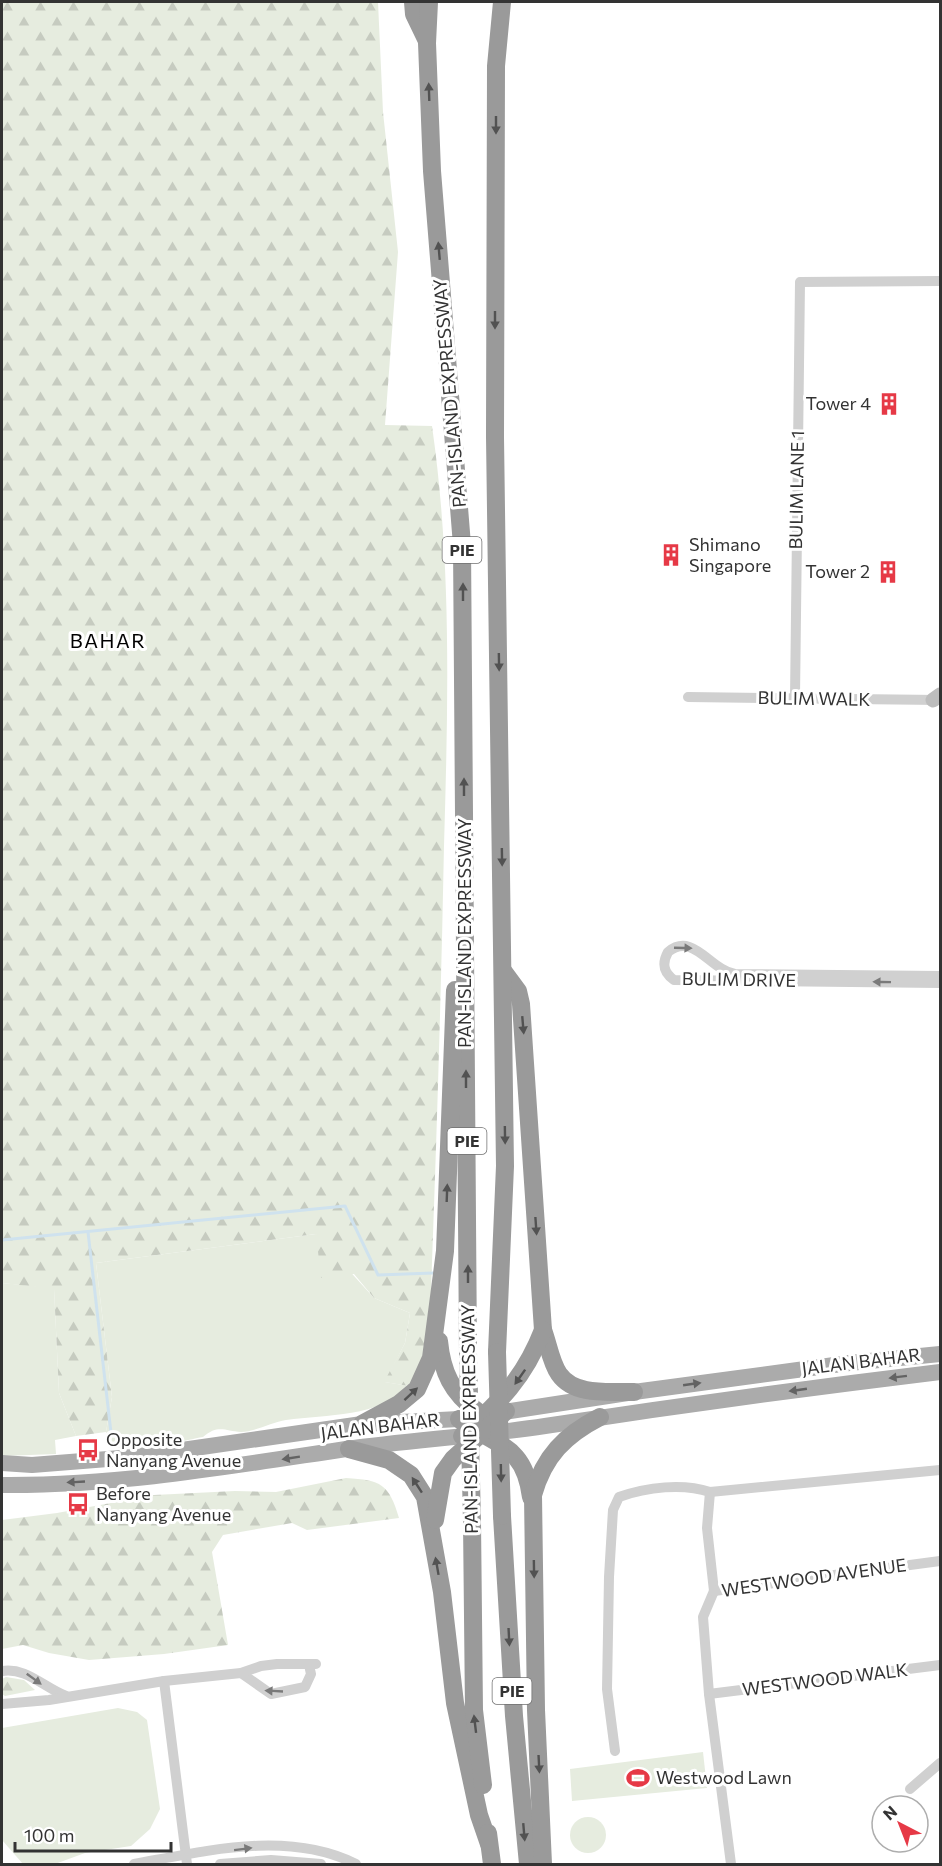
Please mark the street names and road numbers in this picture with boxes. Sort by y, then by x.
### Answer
street label: PAN-ISLAND EXPRESSWAY [428,277,470,509]
street label: BULIM LANE 1 [784,430,808,550]
road number: PIE [442,537,482,563]
street label: BULIM WALK [758,686,871,710]
street label: PAN-ISLAND EXPRESSWAY [453,818,475,1048]
street label: BULIM DRIVE [682,967,796,991]
road number: PIE [448,1128,486,1154]
street label: PAN-ISLAND EXPRESSWAY [456,1304,482,1534]
street label: JALAN BAHAR [800,1343,921,1379]
street label: JALAN BAHAR [319,1408,440,1444]
street label: WESTWOOD AVENUE [720,1553,908,1601]
street label: WESTWOOD WALK [741,1658,909,1700]
road number: PIE [492,1678,532,1704]

